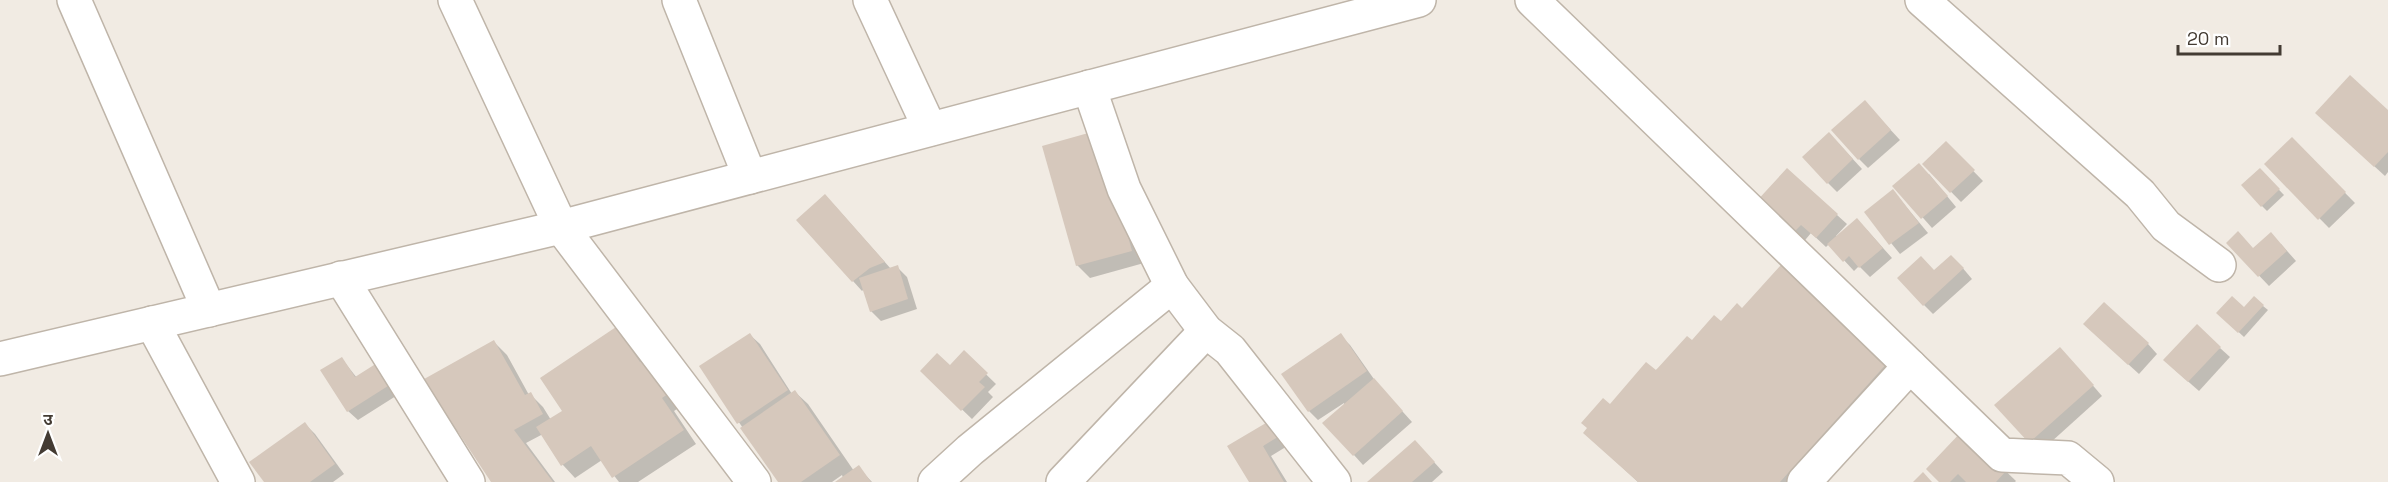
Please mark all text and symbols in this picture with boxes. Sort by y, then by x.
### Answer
scale bar [2178,18,2280,56]
text: 20 m [2187,27,2230,50]
north arrow [18,404,78,464]
text: उ [43,409,53,430]

